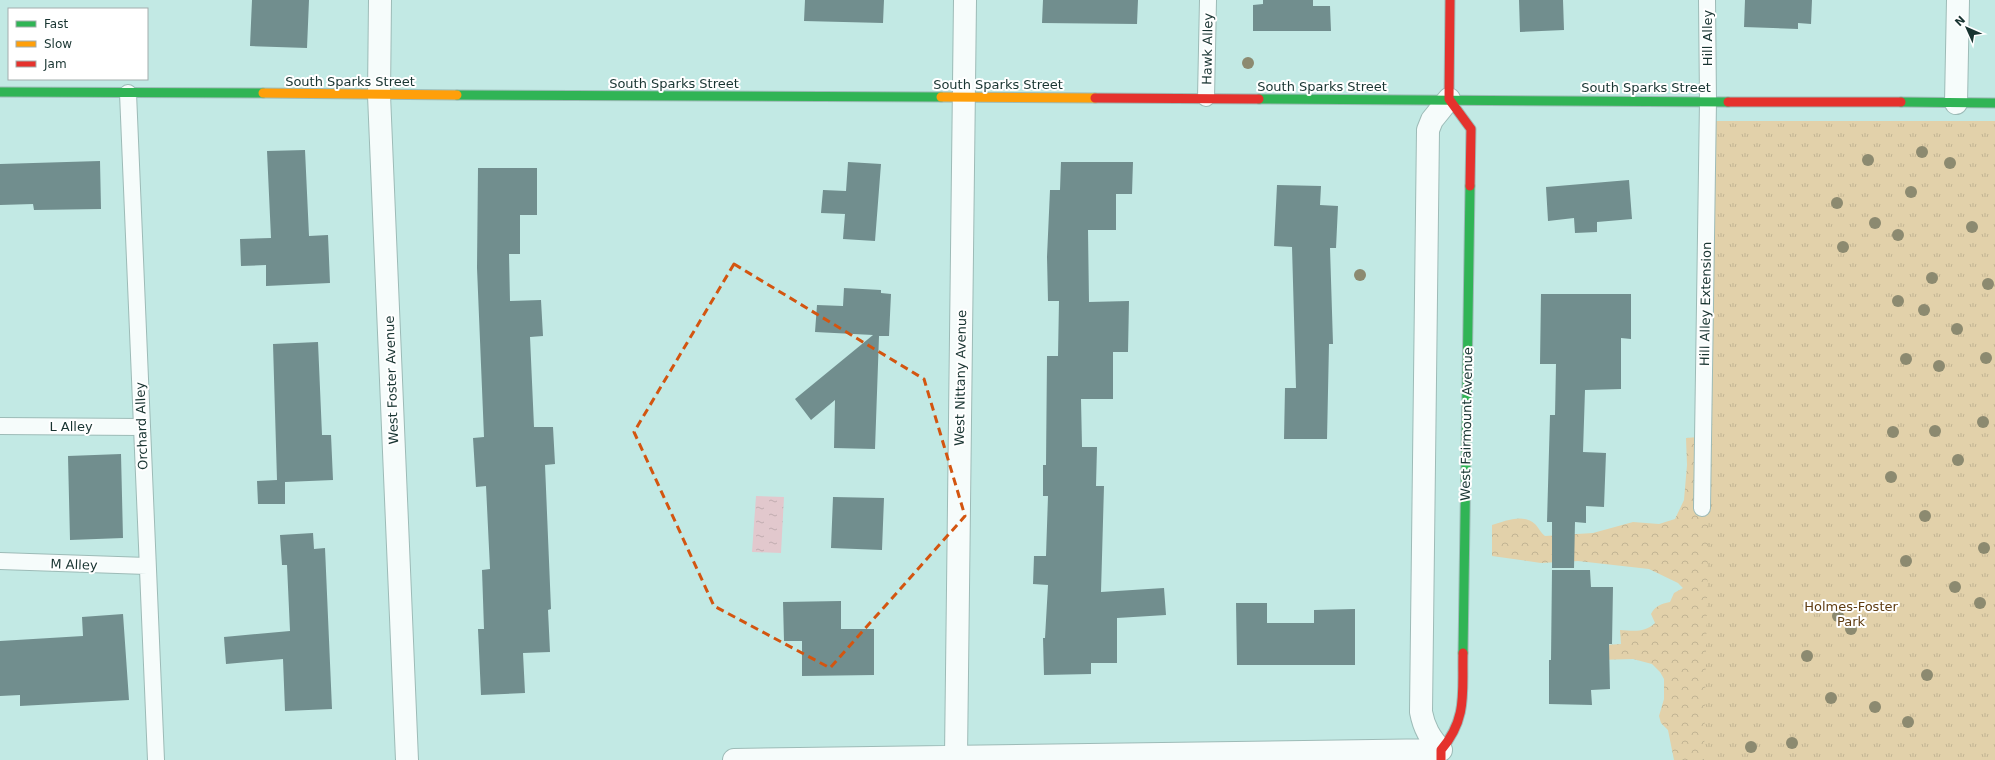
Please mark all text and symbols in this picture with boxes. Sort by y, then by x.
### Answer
legend [8,8,148,80]
north arrow [1947,8,1987,48]
street label: Hill Alley [1700,9,1715,66]
street label: Hawk Alley [1199,13,1216,85]
text: N [1952,13,1968,29]
text: Fast [44,17,68,31]
text: Slow [44,37,72,51]
text: Jam [43,57,67,71]
street label: South Sparks Street [285,74,415,89]
street label: South Sparks Street [609,76,739,91]
street label: South Sparks Street [933,77,1063,92]
street label: South Sparks Street [1257,79,1387,94]
street label: South Sparks Street [1581,80,1711,95]
street label: Hill Alley Extension [1697,242,1714,366]
street label: West Nittany Avenue [952,310,969,446]
street label: West Foster Avenue [382,315,401,445]
street label: West Fairmount Avenue [1458,347,1475,501]
street label: Orchard Alley [132,381,151,470]
street label: L Alley [49,419,93,434]
street label: M Alley [50,556,98,573]
park label: Holmes-Foster Park [1804,599,1898,629]

